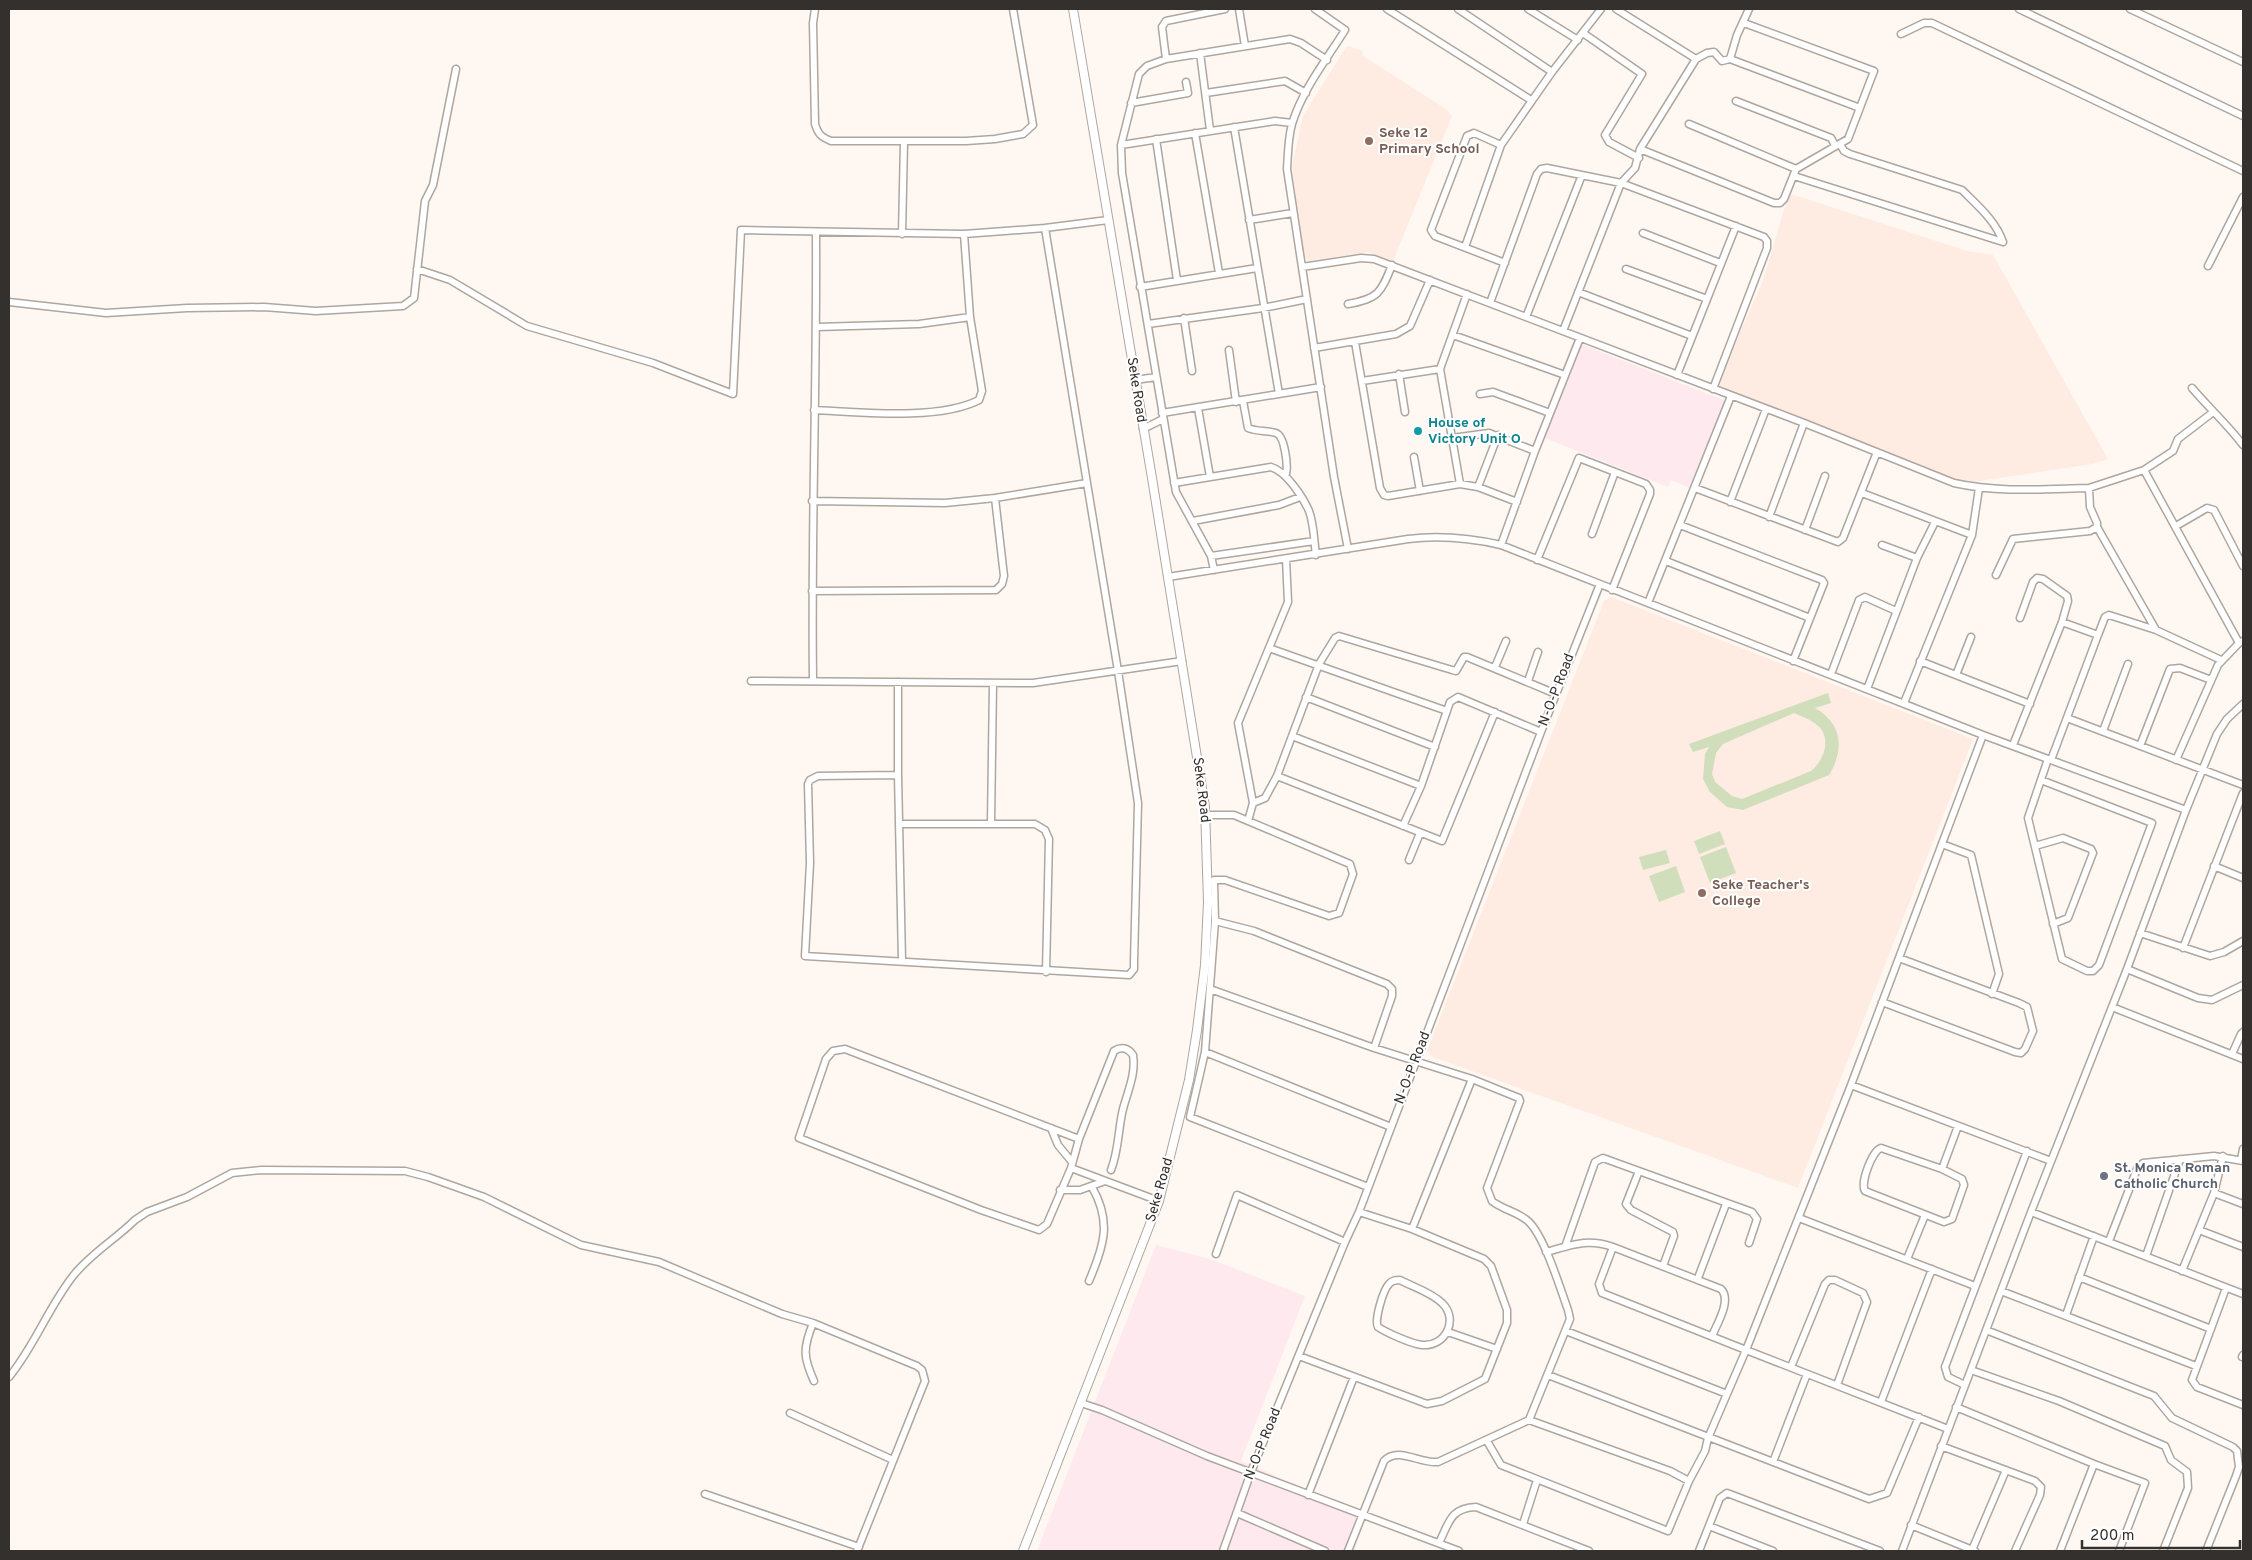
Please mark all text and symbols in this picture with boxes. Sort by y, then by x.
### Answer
place label: Seke 12 Primary School [1379,125,1480,158]
marker: Seke 12 Primary School [1363,135,1375,147]
street label: Seke Road [1122,356,1150,424]
place label: House of Victory Unit O [1428,415,1521,448]
marker: House of Victory Unit O [1412,425,1424,437]
street label: N-O-P Road [1535,651,1579,729]
street label: Seke Road [1189,756,1213,824]
place label: Seke Teacher's College [1712,877,1810,910]
marker: Seke Teacher's College [1696,887,1708,899]
street label: N-O-P Road [1391,1029,1435,1107]
street label: Seke Road [1143,1156,1177,1224]
place label: St. Monica Roman Catholic Church [2114,1160,2230,1193]
marker: St. Monica Roman Catholic Church [2098,1170,2110,1182]
street label: N-O-P Road [1241,1405,1285,1483]
scale bar [2082,1518,2240,1550]
text: 200 m [2090,1527,2135,1546]

